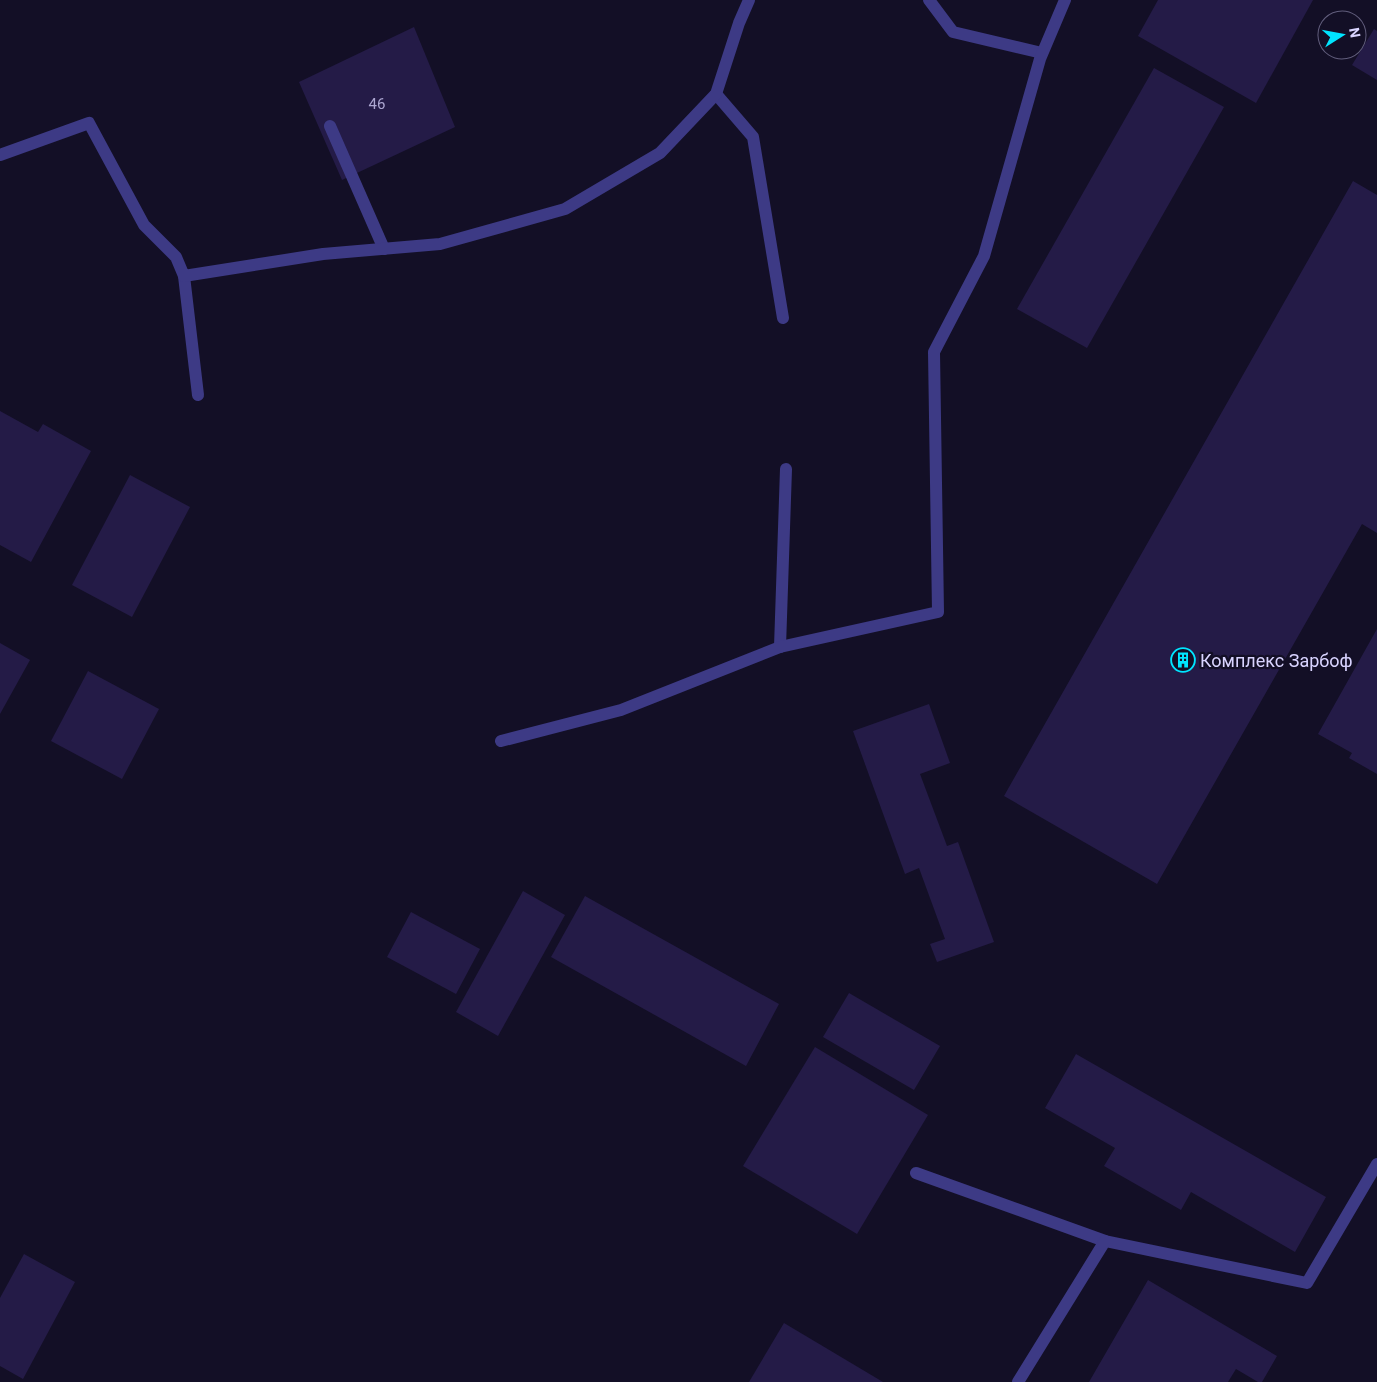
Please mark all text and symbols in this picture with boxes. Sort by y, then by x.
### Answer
north arrow [1317,10,1367,60]
text: N [1346,26,1364,39]
house number: 46 [369,95,385,113]
building icon: Комплекс Зарбоф [1170,647,1196,673]
place label: Комплекс Зарбоф [1200,650,1353,671]

